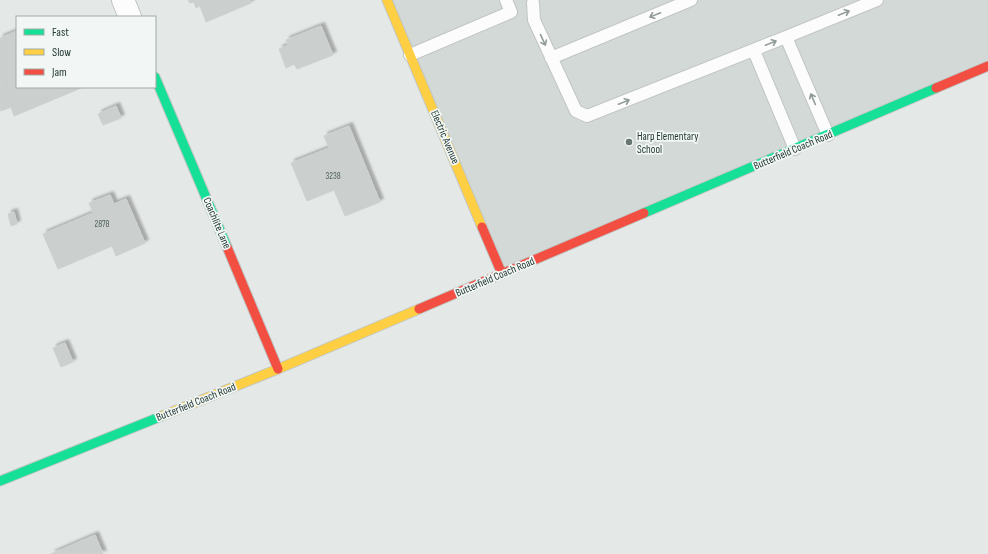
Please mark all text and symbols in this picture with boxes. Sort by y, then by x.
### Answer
one-way arrow [838,9,850,17]
one-way arrow [650,12,662,19]
legend [16,16,156,88]
text: Fast [52,25,69,40]
one-way arrow [540,34,547,46]
one-way arrow [765,39,777,47]
text: Slow [52,45,71,60]
text: Jam [51,65,67,80]
one-way arrow [809,94,816,106]
one-way arrow [618,98,630,105]
street label: Electric Avenue [428,108,462,166]
street label: Butterfield Coach Road [751,127,835,173]
place label: Harp Elementary School [637,130,699,156]
marker: Harp Elementary School [624,137,634,147]
house number: 3238 [325,171,341,182]
street label: Coachlite Lane [200,195,234,251]
house number: 2878 [94,219,110,230]
street label: Butterfield Coach Road [453,254,537,300]
street label: Butterfield Coach Road [154,380,238,424]

